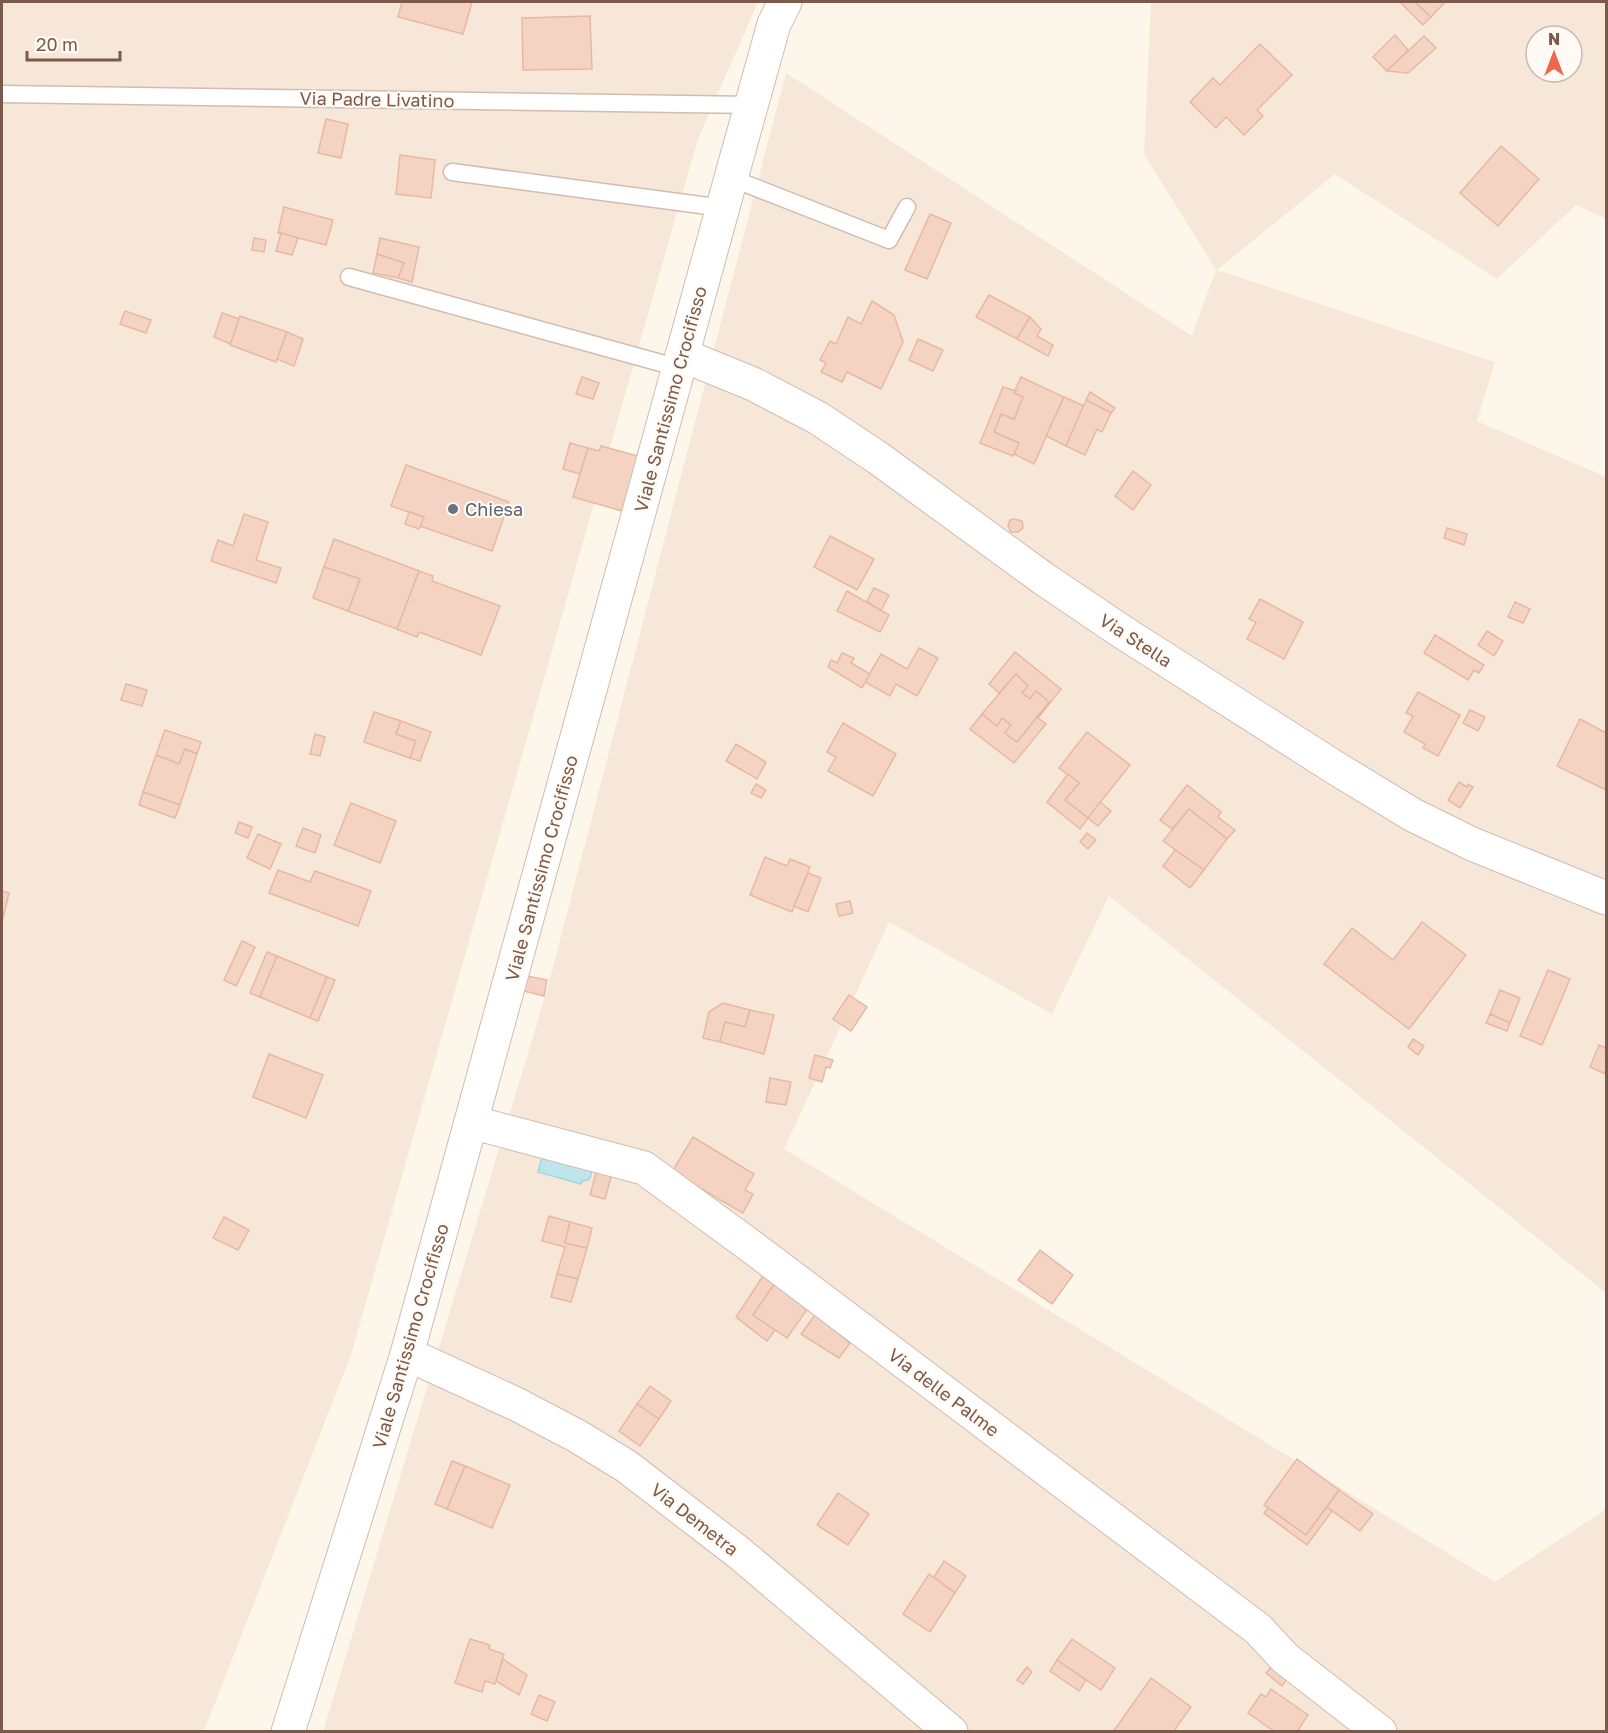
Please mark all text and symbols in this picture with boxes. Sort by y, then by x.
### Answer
scale bar [27,24,120,62]
north arrow [1524,24,1584,84]
text: N [1548,29,1560,49]
text: 20 m [36,33,78,55]
street label: Via Padre Livatino [299,87,455,111]
street label: Viale Santissimo Crocifisso [629,284,711,514]
place label: Chiesa [465,498,523,520]
marker: Chiesa [446,502,460,516]
street label: Via Stella [1096,608,1176,672]
street label: Viale Santissimo Crocifisso [500,753,582,983]
street label: Viale Santissimo Crocifisso [367,1221,453,1451]
street label: Via delle Palme [884,1343,1004,1441]
street label: Via Demetra [647,1478,743,1560]

